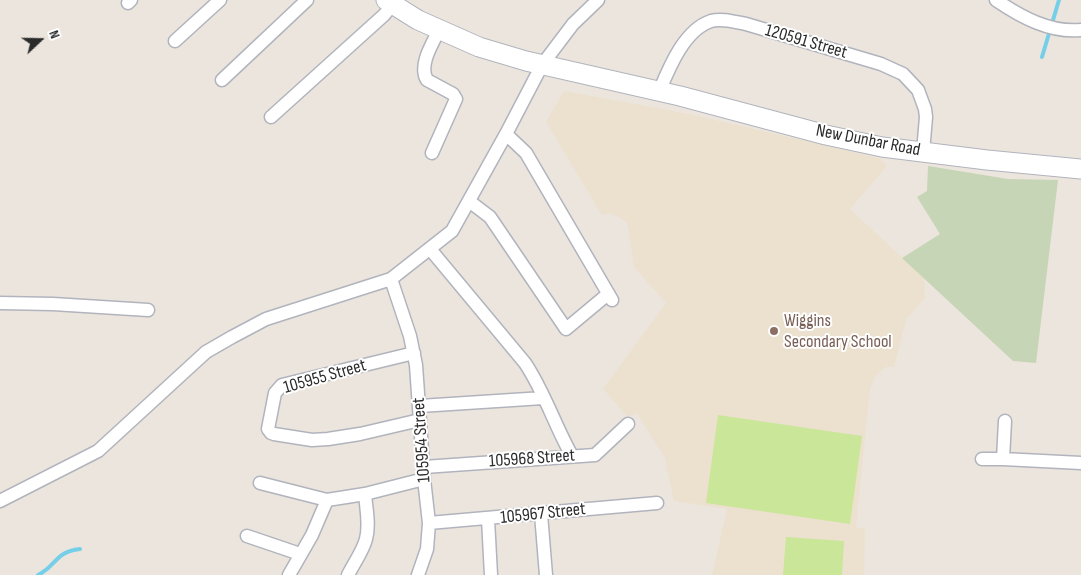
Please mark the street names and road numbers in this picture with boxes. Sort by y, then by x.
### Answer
street label: 120591 Street [763,20,849,64]
street label: New Dunbar Road [814,120,922,162]
street label: 105955 Street [281,355,369,399]
street label: 105954 Street [408,397,436,483]
street label: 105968 Street [488,445,576,473]
street label: 105967 Street [499,499,587,529]

